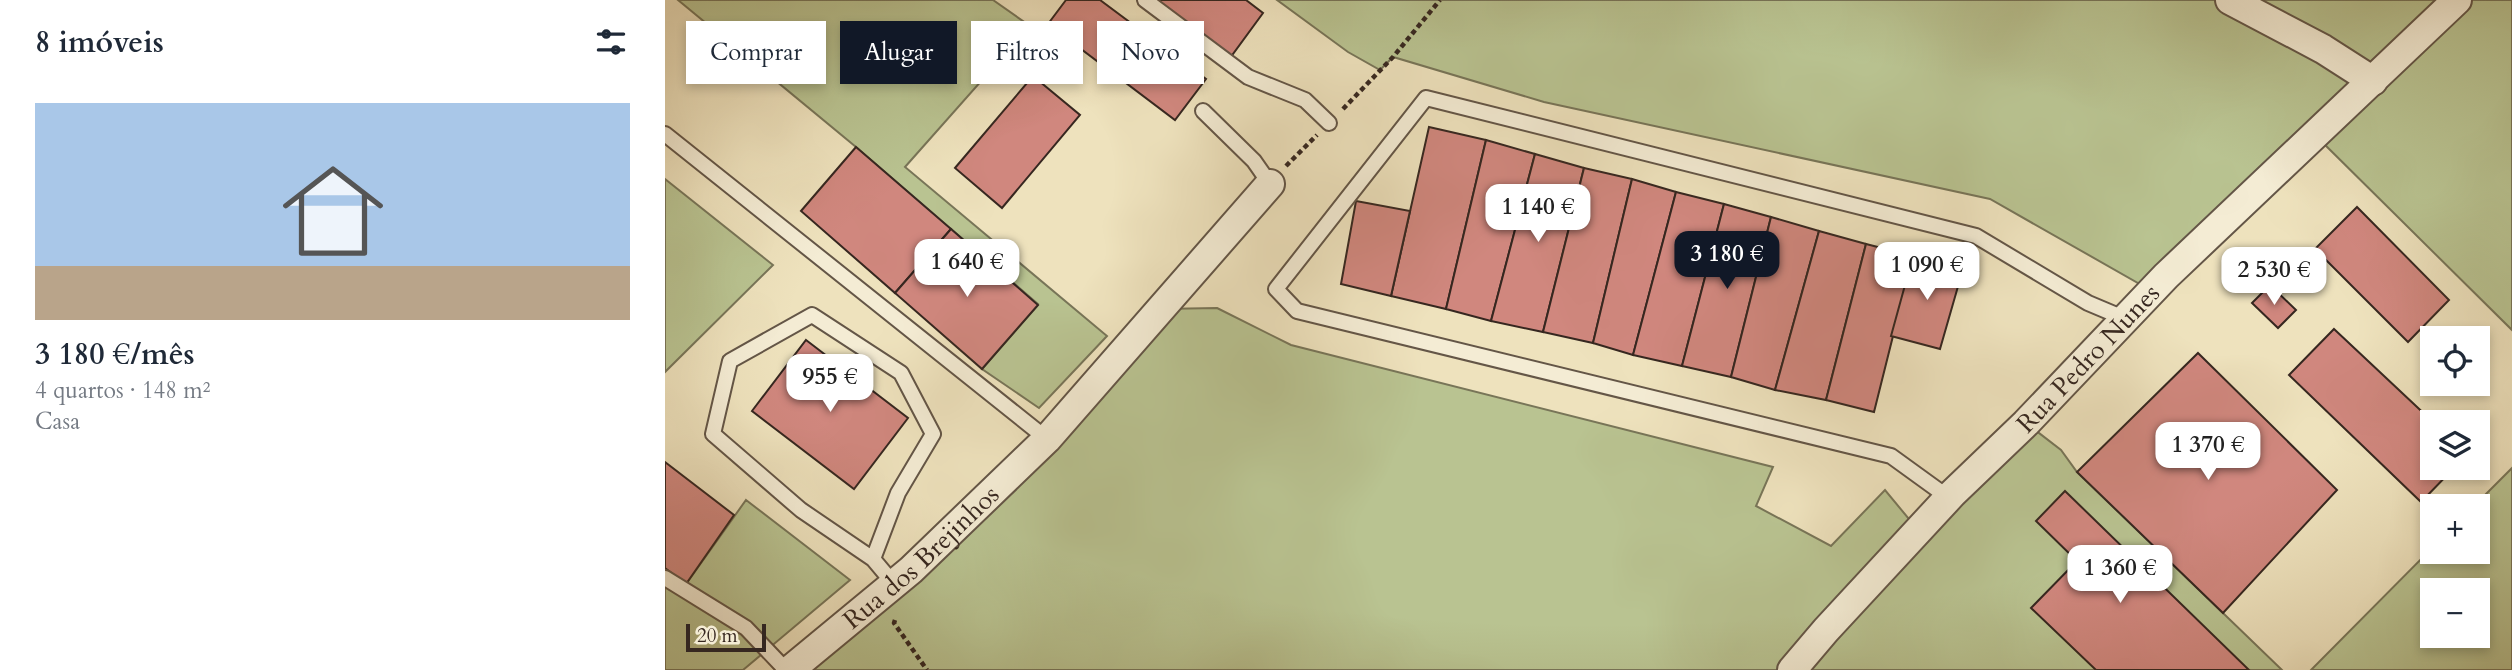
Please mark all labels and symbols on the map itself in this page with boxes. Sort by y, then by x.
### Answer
pin: 1 140 € [1473,184,1603,244]
pin: 3 180 € [1662,232,1792,291]
pin: 1 640 € [902,240,1032,299]
pin: 1 090 € [1862,243,1992,302]
pin: 2 530 € [2209,247,2339,307]
street label: Rua Pedro Nunes [2009,276,2168,441]
pin: 955 € [781,354,879,414]
pin: 1 370 € [2143,422,2273,482]
street label: Rua dos Brejinhos [836,477,1007,637]
pin: 1 360 € [2055,546,2185,605]
scale bar [686,621,767,653]

